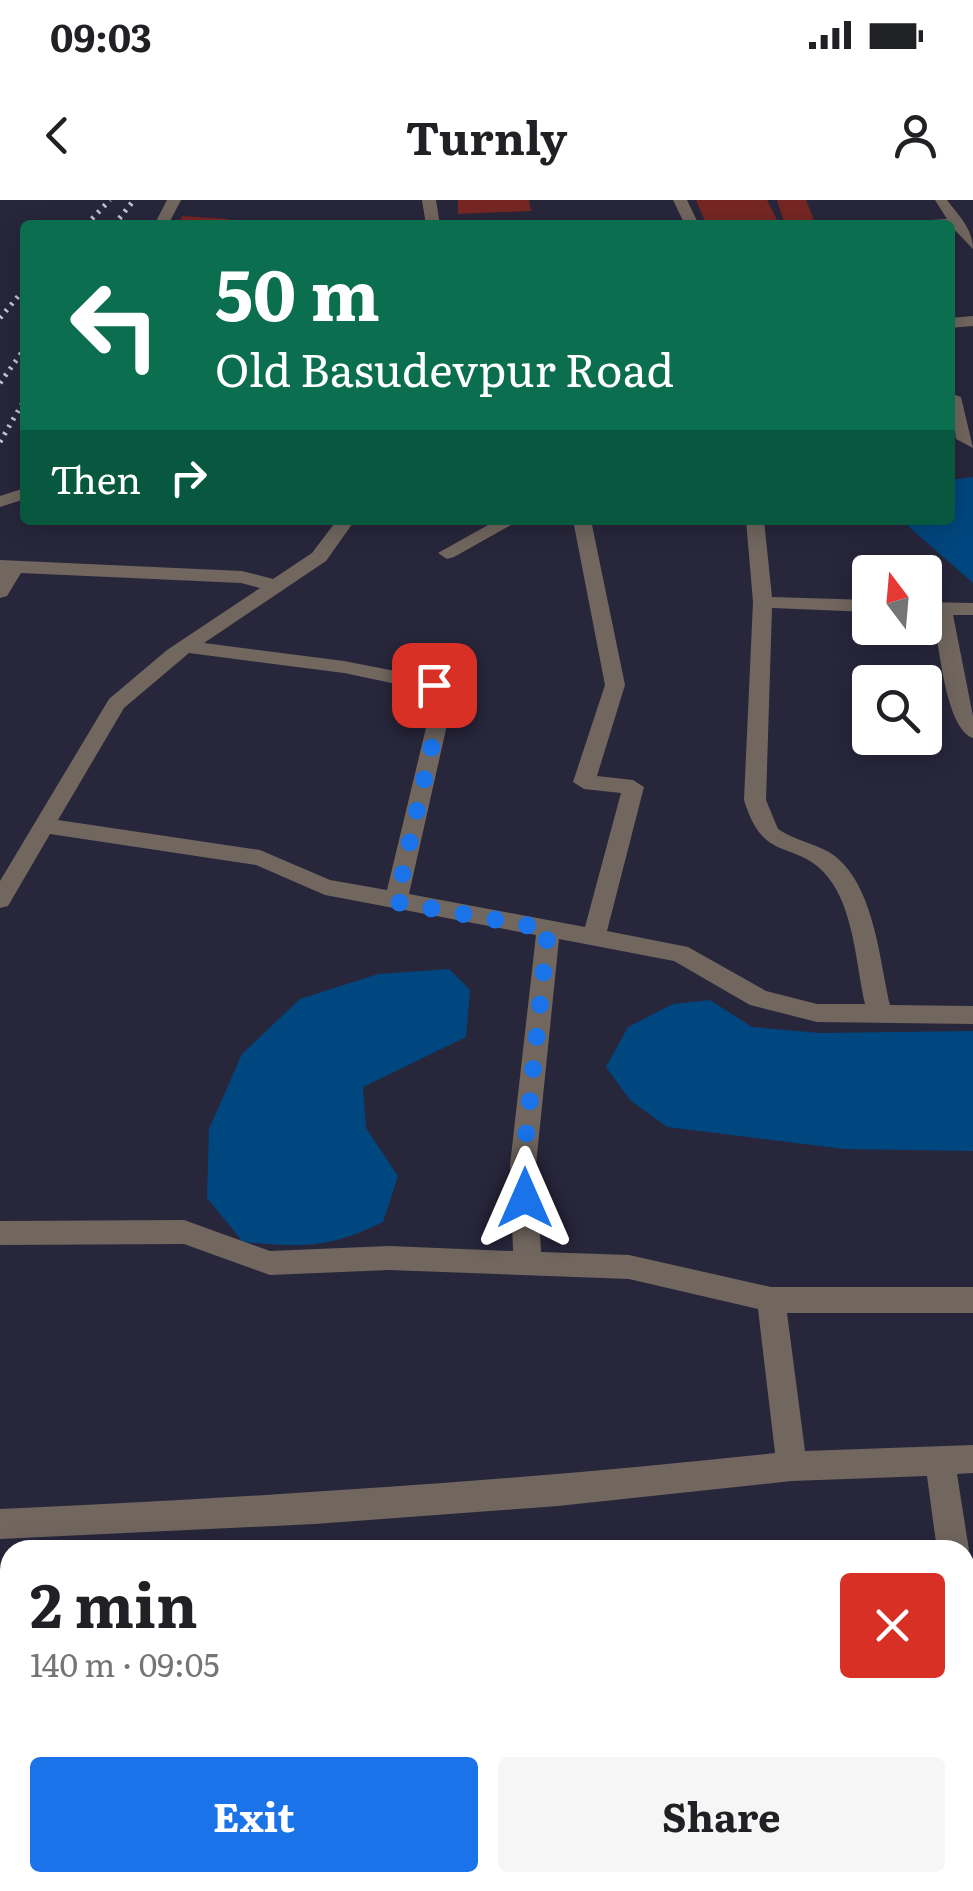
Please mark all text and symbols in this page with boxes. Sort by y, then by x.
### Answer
text: 09:03 [50,7,152,64]
text: Turnly [406,102,567,169]
icon: back [30,108,85,163]
icon: person [888,108,943,163]
text: 50 m [215,239,380,343]
icon: left [50,260,180,390]
text: Old Basudevpur Road [215,334,674,401]
text: Then [50,449,141,506]
icon: right [161,450,216,505]
north arrow [852,555,942,645]
map controls [852,555,942,755]
pin [392,643,477,728]
icon: arrive [407,658,462,713]
button: search [852,665,942,755]
position arrow [473,1146,577,1250]
text: 2 min [30,1557,198,1646]
button: close [840,1573,945,1678]
text: 140 m · 09:05 [30,1639,219,1687]
button: Exit [30,1757,478,1872]
button: Share [498,1757,945,1872]

